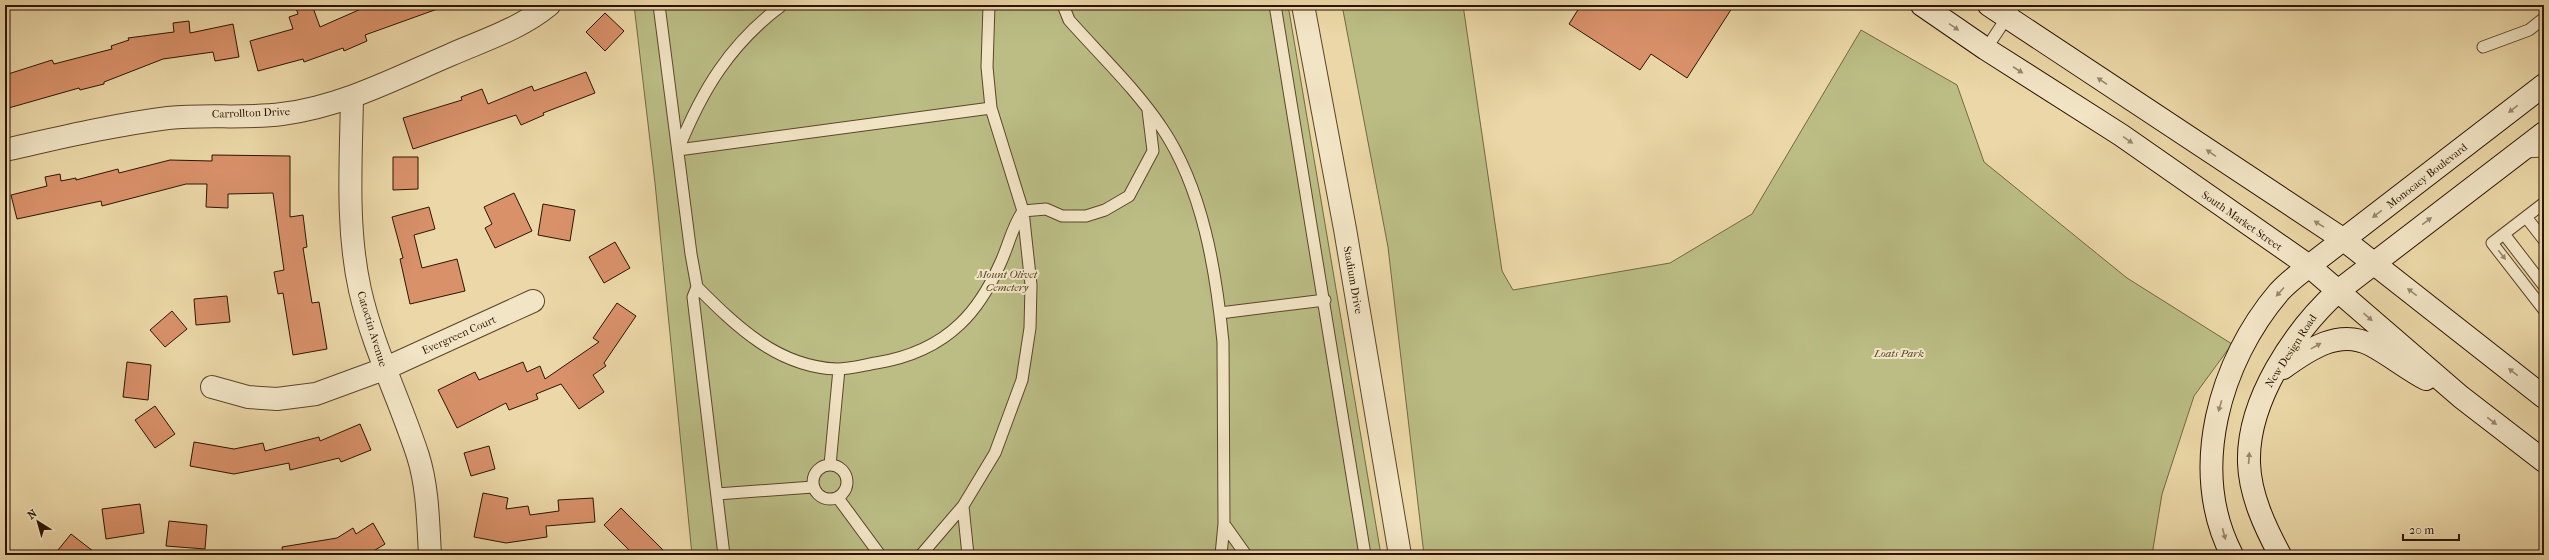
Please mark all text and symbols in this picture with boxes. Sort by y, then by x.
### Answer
one-way arrow [1949,23,1959,31]
one-way arrow [2012,66,2024,73]
one-way arrow [2097,77,2108,84]
street label: Carrollton Drive [212,105,291,121]
one-way arrow [2508,105,2519,113]
one-way arrow [2122,136,2133,144]
street label: Monocacy Boulevard [2384,140,2471,211]
one-way arrow [2205,149,2217,156]
street label: South Market Street [2199,188,2285,254]
one-way arrow [2372,210,2382,218]
one-way arrow [2422,217,2433,226]
one-way arrow [2314,220,2324,228]
street label: Stadium Drive [1341,245,1365,315]
one-way arrow [2498,250,2506,261]
park label: Mount Olivet Cemetery [976,268,1038,294]
one-way arrow [2275,287,2285,297]
one-way arrow [2406,287,2417,296]
street label: Catoctin Avenue [354,290,390,369]
street label: New Design Road [2263,311,2320,390]
one-way arrow [2362,312,2373,321]
street label: Evergreen Court [420,313,498,357]
one-way arrow [2310,343,2322,350]
park label: Loats Park [1873,347,1924,360]
one-way arrow [2508,368,2519,377]
one-way arrow [2217,400,2223,412]
one-way arrow [2487,417,2498,425]
one-way arrow [2246,452,2253,464]
north arrow [18,502,58,542]
text: N [25,506,40,522]
scale bar [2403,516,2459,542]
text: 20 m [2409,523,2434,537]
one-way arrow [2221,528,2227,540]

